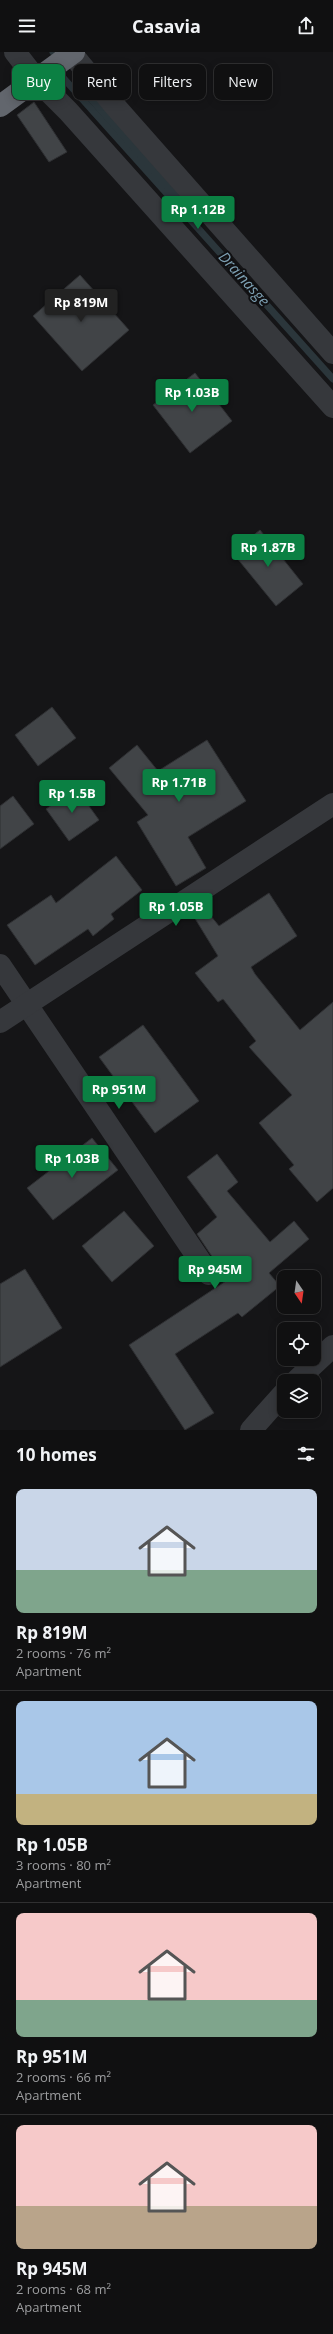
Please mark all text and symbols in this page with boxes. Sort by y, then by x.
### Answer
text: Casavia [132,14,201,38]
icon: menu [16,15,38,37]
icon: share [295,15,317,37]
chip: Buy [12,64,65,100]
chip: Rent [73,64,131,100]
chip: Filters [139,64,206,100]
chip: New [214,64,272,100]
pin: Rp 1.12B [157,196,239,230]
text: Rp 1.12B [171,200,225,218]
water label: Drainasge [215,247,275,310]
pin: Rp 819M [44,289,118,323]
text: Rp 819M [54,293,108,311]
pin: Rp 1.03B [151,379,233,413]
text: Rp 1.03B [165,383,219,401]
pin: Rp 1.87B [227,534,309,568]
text: Rp 1.87B [241,538,295,556]
pin: Rp 1.71B [138,769,220,803]
text: Rp 1.71B [152,773,206,791]
pin: Rp 1.5B [35,780,109,814]
text: Rp 1.5B [48,784,96,802]
pin: Rp 1.05B [135,893,217,927]
text: Rp 1.05B [149,897,203,915]
pin: Rp 951M [82,1076,156,1110]
text: Rp 951M [92,1080,146,1098]
pin: Rp 1.03B [31,1145,113,1179]
text: Rp 1.03B [45,1149,99,1167]
pin: Rp 945M [178,1256,252,1290]
text: Rp 945M [188,1260,242,1278]
north arrow [277,1270,321,1314]
map controls [277,1270,321,1418]
button: locate [277,1322,321,1366]
button: layers [277,1374,321,1418]
text: 10 homes [16,1443,97,1466]
icon: filters [295,1443,317,1465]
icon: home [131,1515,203,1587]
text: Rp 819M [16,1621,88,1644]
text: 2 rooms · 76 m² [16,1644,111,1662]
text: Apartment [16,1662,81,1680]
icon: home [131,1727,203,1799]
text: Rp 1.05B [16,1833,88,1856]
text: 3 rooms · 80 m² [16,1856,111,1874]
text: Apartment [16,1874,81,1892]
icon: home [131,1939,203,2011]
text: Rp 951M [16,2045,88,2068]
text: 2 rooms · 66 m² [16,2068,111,2086]
text: Apartment [16,2086,81,2104]
icon: home [131,2151,203,2223]
text: Rp 945M [16,2257,88,2280]
text: 2 rooms · 68 m² [16,2280,111,2298]
text: Apartment [16,2298,81,2316]

